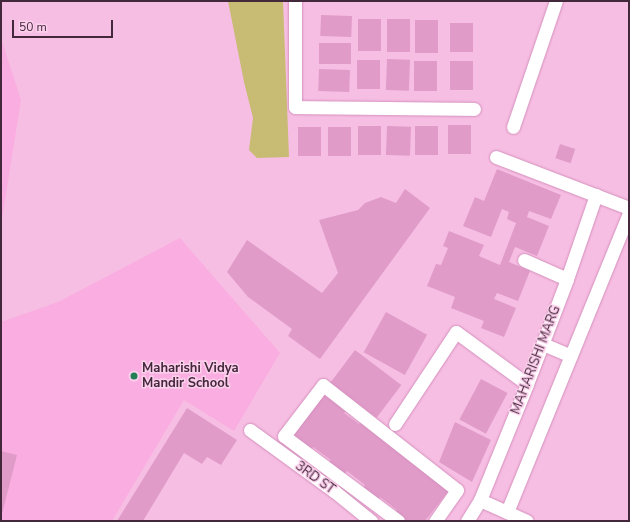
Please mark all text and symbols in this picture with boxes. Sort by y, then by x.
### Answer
scale bar [14,12,115,38]
text: 50 m [19,19,47,35]
street label: MAHARISHI MARG [508,303,564,417]
place label: Maharishi Vidya Mandir School [142,361,238,392]
marker: Maharishi Vidya Mandir School [129,371,139,381]
street label: 3RD ST [292,458,338,498]

